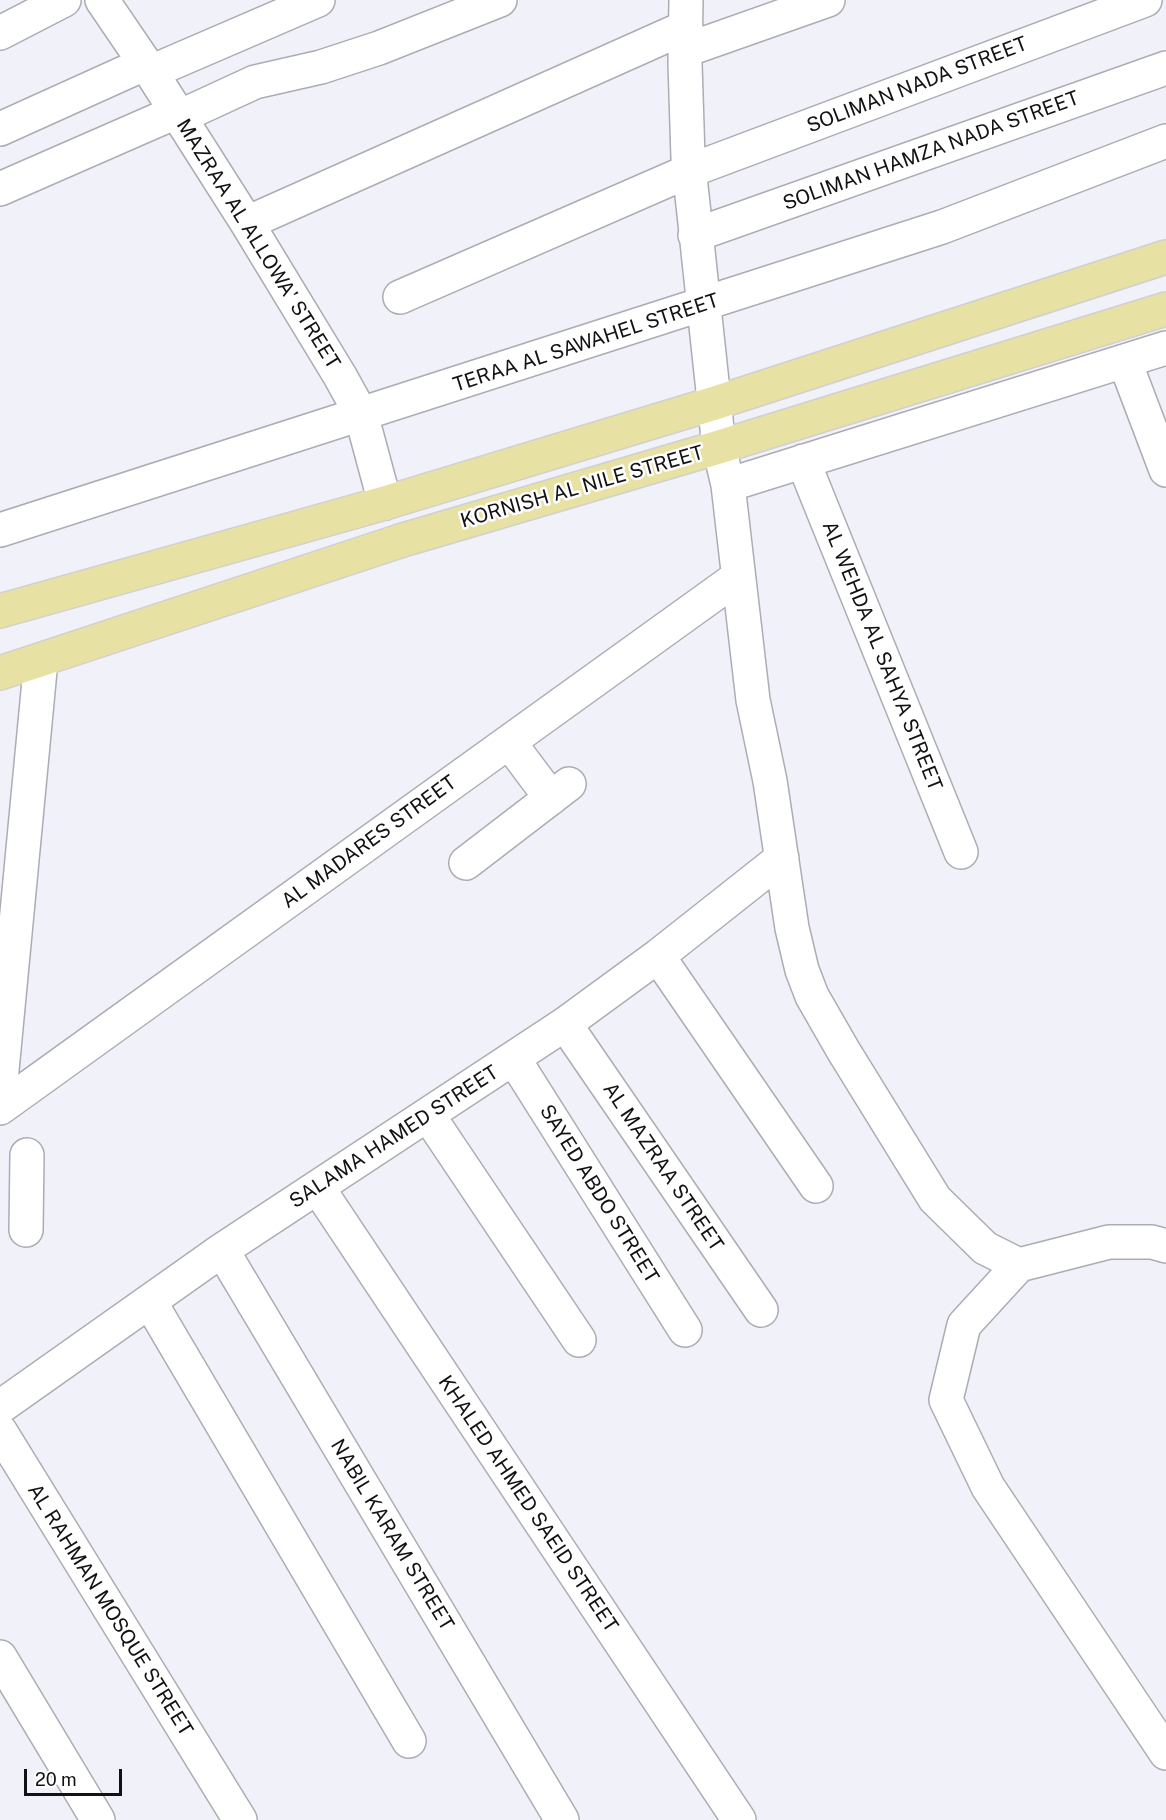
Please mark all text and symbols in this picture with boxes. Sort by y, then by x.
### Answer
street label: SOLIMAN NADA STREET [803,32,1031,138]
street label: SOLIMAN HAMZA NADA STREET [780,86,1082,216]
street label: MAZRAA AL ALLOWA' STREET [171,115,345,373]
street label: TERAA AL SAWAHEL STREET [450,289,722,397]
street label: KORNISH AL NILE STREET [458,441,706,533]
street label: AL WEHDA AL SAHYA STREET [817,518,947,794]
street label: AL MADARES STREET [277,771,461,913]
street label: SALAMA HAMED STREET [285,1060,503,1214]
street label: AL MAZRAA STREET [598,1078,728,1256]
street label: SAYED ABDO STREET [534,1100,664,1288]
street label: KHALED AHMED SAEID STREET [433,1371,623,1637]
street label: NABIL KARAM STREET [325,1435,459,1635]
street label: AL RAHMAN MOSQUE STREET [22,1480,198,1740]
scale bar [27,1757,124,1795]
text: 20 m [35,1769,77,1790]

